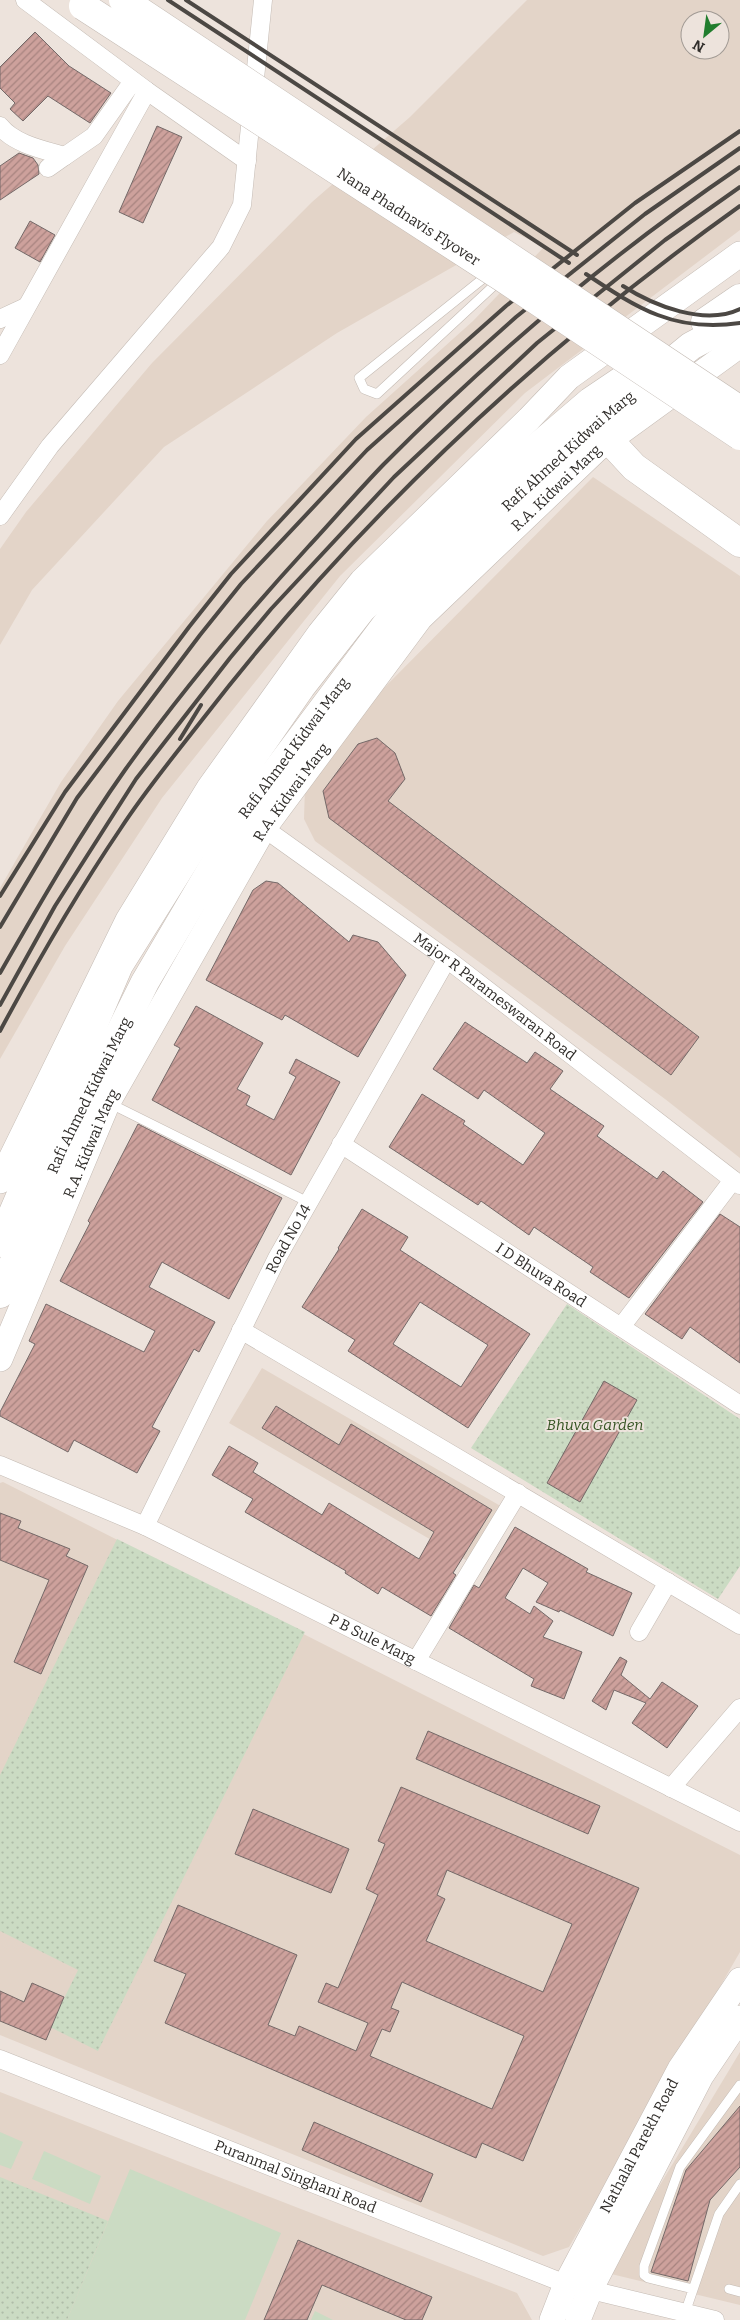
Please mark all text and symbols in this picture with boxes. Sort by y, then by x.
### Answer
north arrow [680,10,730,60]
text: N [690,36,708,56]
street label: Nana Phadnavis Flyover [334,164,484,270]
street label: Rafi Ahmed Kidwai Marg [498,387,638,515]
street label: R.A. Kidwai Marg [508,441,605,535]
street label: Rafi Ahmed Kidwai Marg [235,674,352,822]
street label: R.A. Kidwai Marg [249,739,333,844]
street label: Major R Parameswaran Road [410,929,580,1064]
street label: Rafi Ahmed Kidwai Marg [44,1014,135,1176]
street label: R.A. Kidwai Marg [60,1085,123,1201]
street label: Road No 14 [262,1201,315,1276]
street label: I D Bhuva Road [492,1239,590,1311]
park label: Bhuva Garden [547,1416,643,1434]
street label: P B Sule Marg [326,1610,418,1668]
street label: Nathalal Parekh Road [596,2075,682,2216]
street label: Puranmal Singhani Road [212,2136,379,2217]

